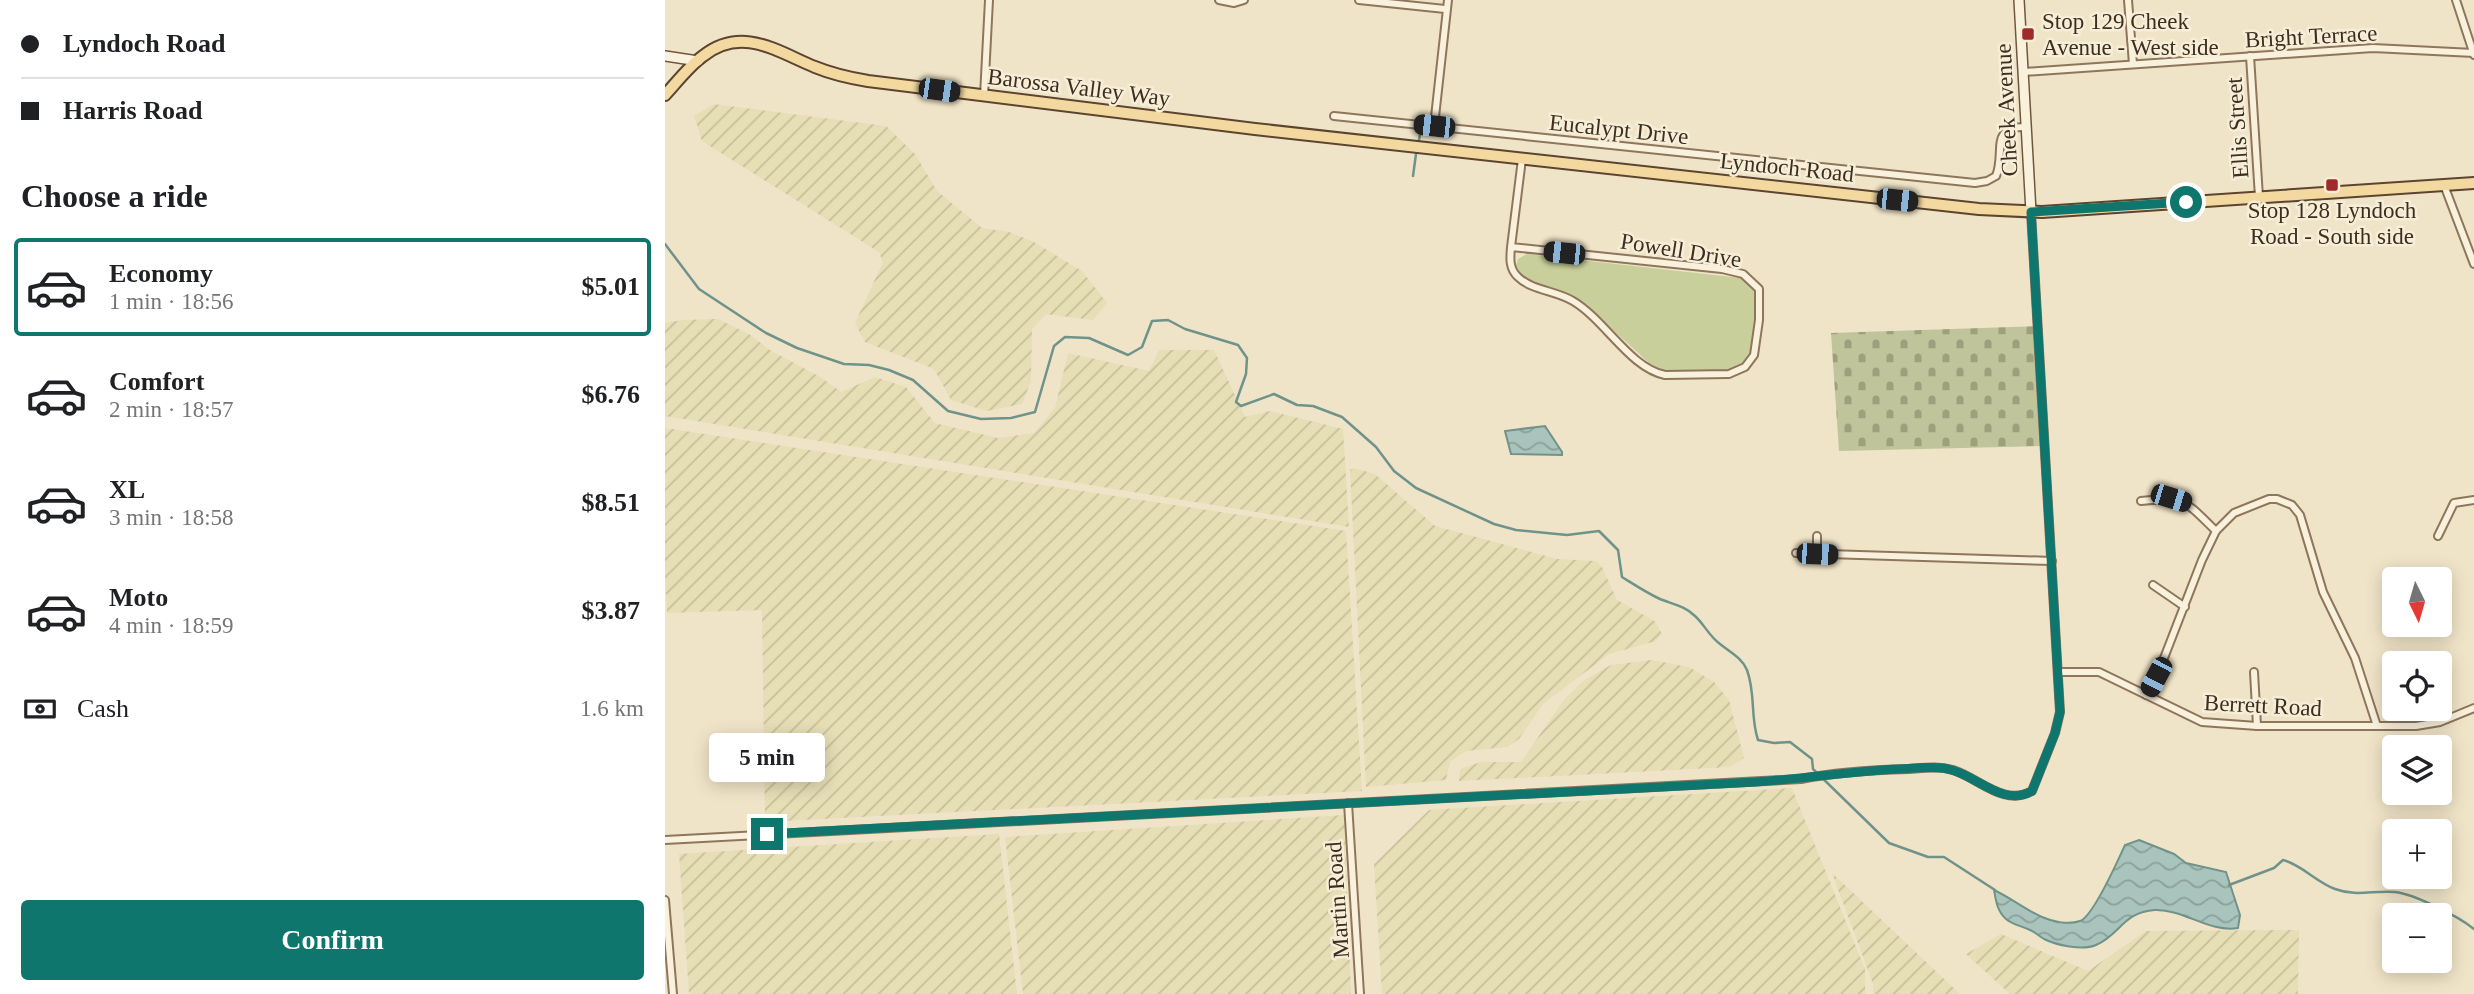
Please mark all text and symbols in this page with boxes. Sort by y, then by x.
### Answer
place label: Stop 129 Cheek Avenue - West side [2042,9,2219,60]
street label: Bright Terrace [2244,21,2378,52]
marker: Stop 129 Cheek Avenue - West side [2020,26,2036,42]
text: Lyndoch Road [63,29,226,58]
street label: Cheek Avenue [1991,43,2022,177]
street label: Barossa Valley Way [986,64,1172,111]
street label: Ellis Street [2221,76,2254,180]
car [917,77,962,103]
text: Harris Road [63,96,202,125]
street label: Eucalypt Drive [1548,110,1690,149]
car [1413,113,1456,139]
street label: Lyndoch Road [1719,148,1856,187]
marker: Stop 128 Lyndoch Road - South side [2324,177,2340,193]
text: Choose a ride [21,178,208,214]
route start [2170,186,2202,218]
car [1876,187,1919,213]
place label: Stop 128 Lyndoch Road - South side [2248,198,2417,249]
street label: Powell Drive [1619,229,1743,272]
car [1543,240,1586,266]
icon: car [25,256,88,319]
text: Economy [109,259,213,288]
text: $5.01 [582,272,640,301]
text: 1 min · 18:56 [109,289,234,314]
icon: car [25,364,88,427]
text: Comfort [109,367,204,396]
text: $6.76 [582,380,640,409]
text: 2 min · 18:57 [109,397,234,422]
icon: car [25,472,88,535]
text: XL [109,475,145,504]
car [2148,482,2195,514]
text: $8.51 [582,488,640,517]
text: 3 min · 18:58 [109,505,234,530]
car [1796,543,1839,565]
north arrow [2382,567,2452,637]
map controls [2382,567,2452,973]
icon: car [25,580,88,643]
text: Moto [109,583,168,612]
text: $3.87 [582,596,640,625]
text: 4 min · 18:59 [109,613,234,638]
button: locate [2382,651,2452,721]
car [2137,654,2176,700]
icon: cash [21,690,59,728]
street label: Berrett Road [2203,690,2323,721]
text: Cash [77,694,129,723]
text: 1.6 km [580,696,644,721]
callout: 5 min [709,732,825,782]
button: layers [2382,735,2452,805]
text: 5 min [739,745,795,770]
route end [751,818,783,850]
button: + [2382,819,2452,889]
street label: Martin Road [1321,840,1354,959]
button: Confirm [21,900,644,980]
button: − [2382,903,2452,973]

